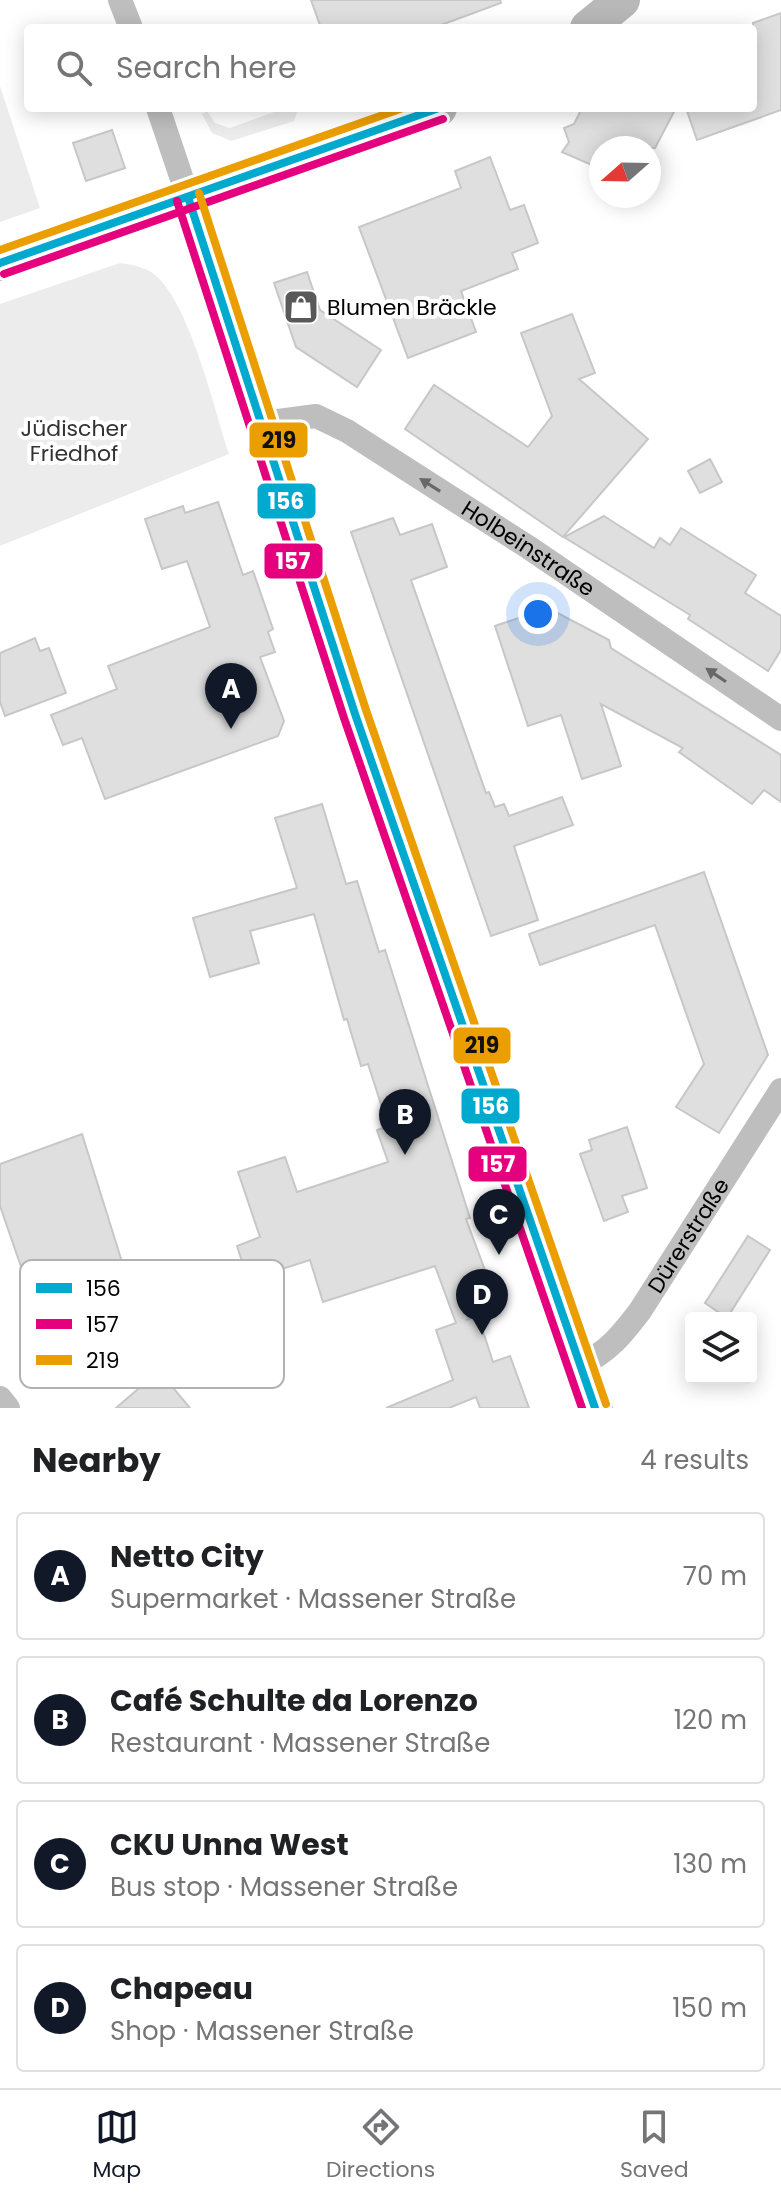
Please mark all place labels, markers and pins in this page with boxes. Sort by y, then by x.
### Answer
shop icon: Blumen Bräckle [282,288,320,326]
place label: Blumen Bräckle [327,292,497,323]
pin: A [205,663,257,729]
pin: B [379,1089,431,1155]
pin: C [473,1189,525,1255]
pin: D [456,1269,508,1335]

